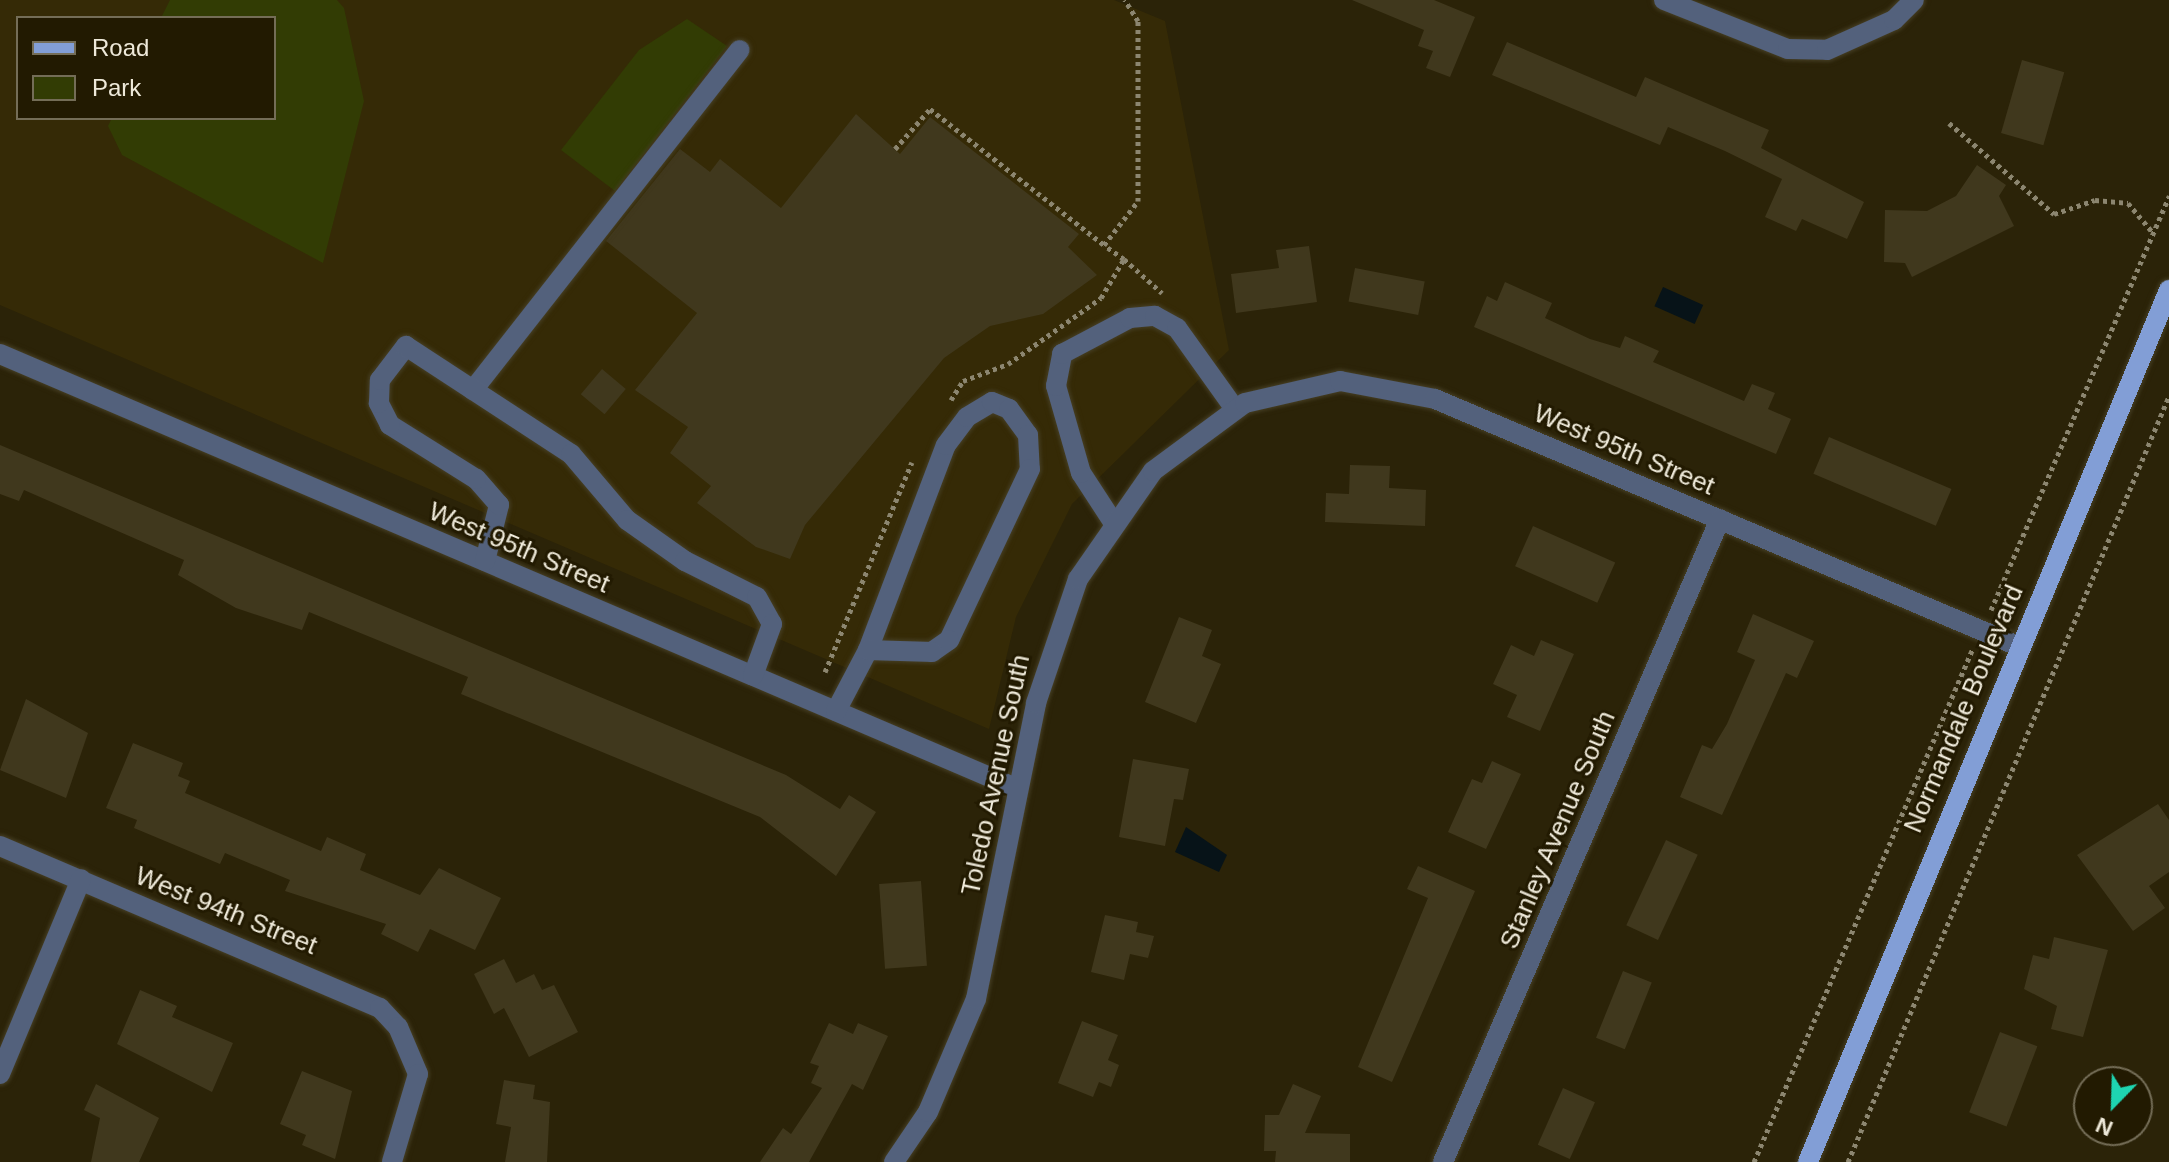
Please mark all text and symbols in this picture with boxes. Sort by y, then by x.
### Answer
legend [16,16,276,120]
text: Road [92,34,149,61]
text: Park [92,74,141,101]
street label: West 95th Street [1529,398,1719,502]
street label: West 95th Street [424,496,614,600]
street label: Normandale Boulevard [1898,581,2030,837]
street label: Toledo Avenue South [955,651,1037,899]
street label: Stanley Avenue South [1493,706,1623,954]
street label: West 94th Street [131,860,321,962]
north arrow [2073,1066,2153,1146]
text: N [2092,1112,2116,1141]

